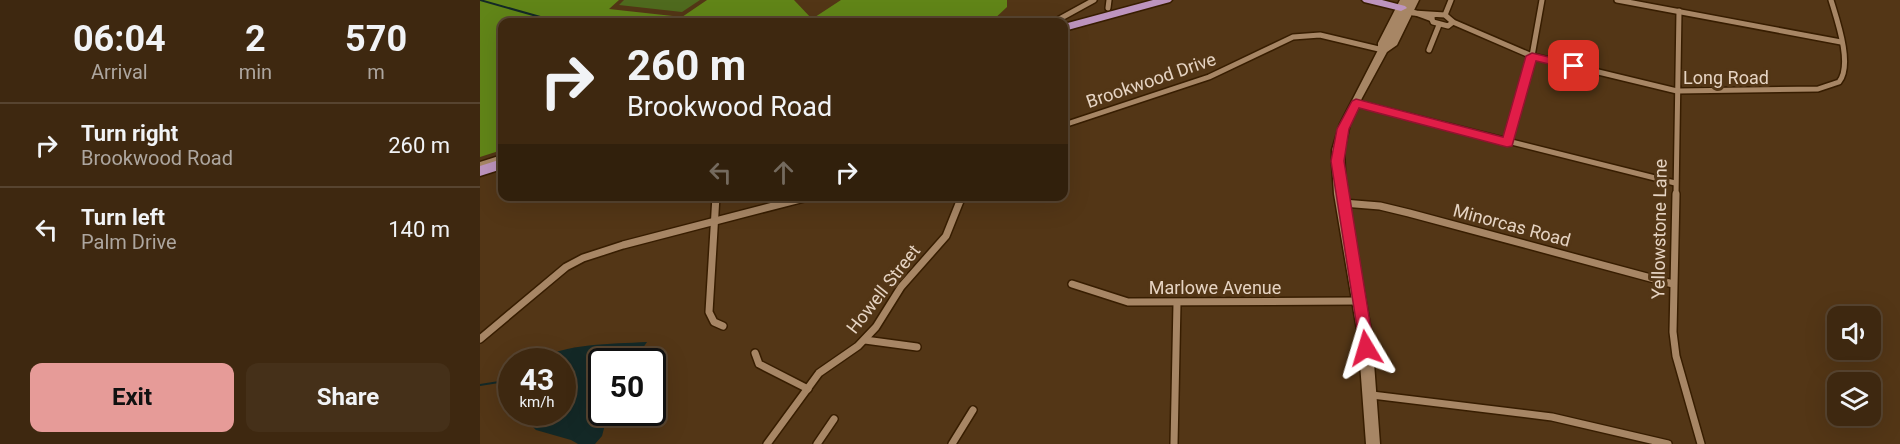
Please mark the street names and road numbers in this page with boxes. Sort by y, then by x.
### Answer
street label: Brookwood Drive [1083,48,1219,112]
street label: Long Road [1683,67,1769,88]
street label: Yellowstone Lane [1647,159,1671,299]
street label: Minorcas Road [1451,199,1573,251]
street label: Howell Street [842,240,924,338]
street label: Marlowe Avenue [1149,277,1281,298]

